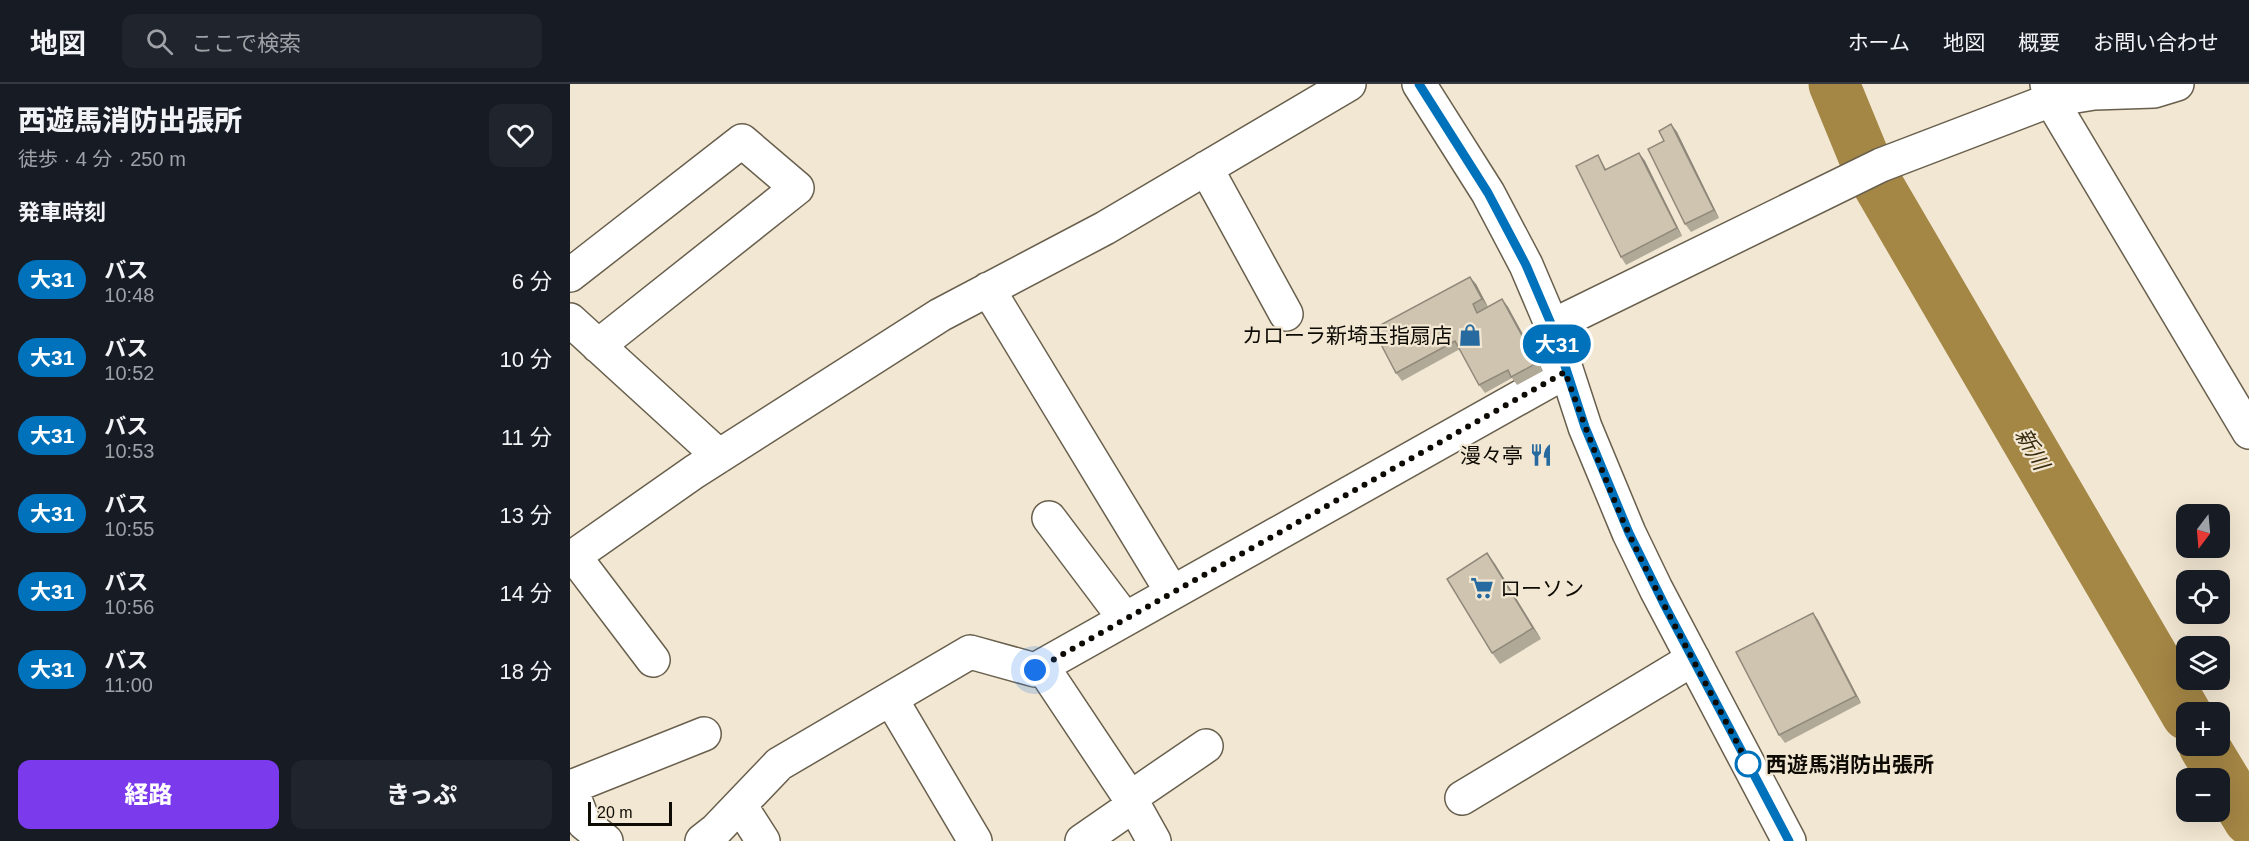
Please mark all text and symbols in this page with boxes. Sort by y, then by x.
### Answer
search box [122,14,542,68]
icon: search [143,25,176,58]
text: 地図 [30,28,86,59]
text: ここで検索 [191,31,301,56]
text: ホーム [1848,31,1910,54]
text: 地図 [1943,31,1985,54]
text: 概要 [2018,31,2060,54]
text: お問い合わせ [2093,31,2219,54]
button: heart [489,104,552,167]
text: 西遊馬消防出張所 [18,105,242,136]
text: 徒歩 · 4 分 · 250 m [18,148,186,170]
text: 発車時刻 [18,200,106,225]
text: バス [104,258,148,283]
text: 大31 [30,268,74,291]
text: 6 分 [512,269,552,294]
text: 10:48 [104,284,154,306]
shop icon: カローラ新埼玉指扇店 [1457,322,1483,348]
place label: カローラ新埼玉指扇店 [1242,324,1452,347]
line badge: 大31 [1522,324,1592,364]
text: 大31 [1535,333,1579,356]
text: バス [104,336,148,361]
text: 大31 [30,346,74,369]
text: 10 分 [499,347,552,372]
text: 10:52 [104,362,154,384]
text: バス [104,414,148,439]
text: 大31 [30,424,74,447]
water label: 新川 [2010,424,2055,476]
text: 11 分 [501,425,552,450]
text: 10:53 [104,440,154,462]
restaurant icon: 漫々亭 [1528,442,1554,468]
place label: 漫々亭 [1460,444,1523,467]
text: バス [104,492,148,517]
text: 大31 [30,502,74,525]
text: 13 分 [499,503,552,528]
north arrow [2176,504,2230,558]
map controls [2176,504,2230,822]
text: 10:55 [104,518,154,540]
text: バス [104,570,148,595]
button: locate [2176,570,2230,624]
supermarket icon: ローソン [1469,575,1495,601]
place label: ローソン [1500,577,1584,600]
text: 大31 [30,580,74,603]
text: 14 分 [499,581,552,606]
text: 10:56 [104,596,154,618]
button: layers [2176,636,2230,690]
text: バス [104,648,148,673]
your location [1020,655,1050,685]
text: 大31 [30,658,74,681]
text: 18 分 [499,659,552,684]
text: 11:00 [104,674,153,696]
button: + [2176,702,2230,756]
marker: 西遊馬消防出張所 [1735,751,1761,777]
place label: 西遊馬消防出張所 [1766,753,1934,776]
button: 経路 [18,760,279,829]
button: きっぷ [291,760,552,829]
button: − [2176,768,2230,822]
scale bar [588,799,672,826]
text: 20 m [597,804,633,821]

